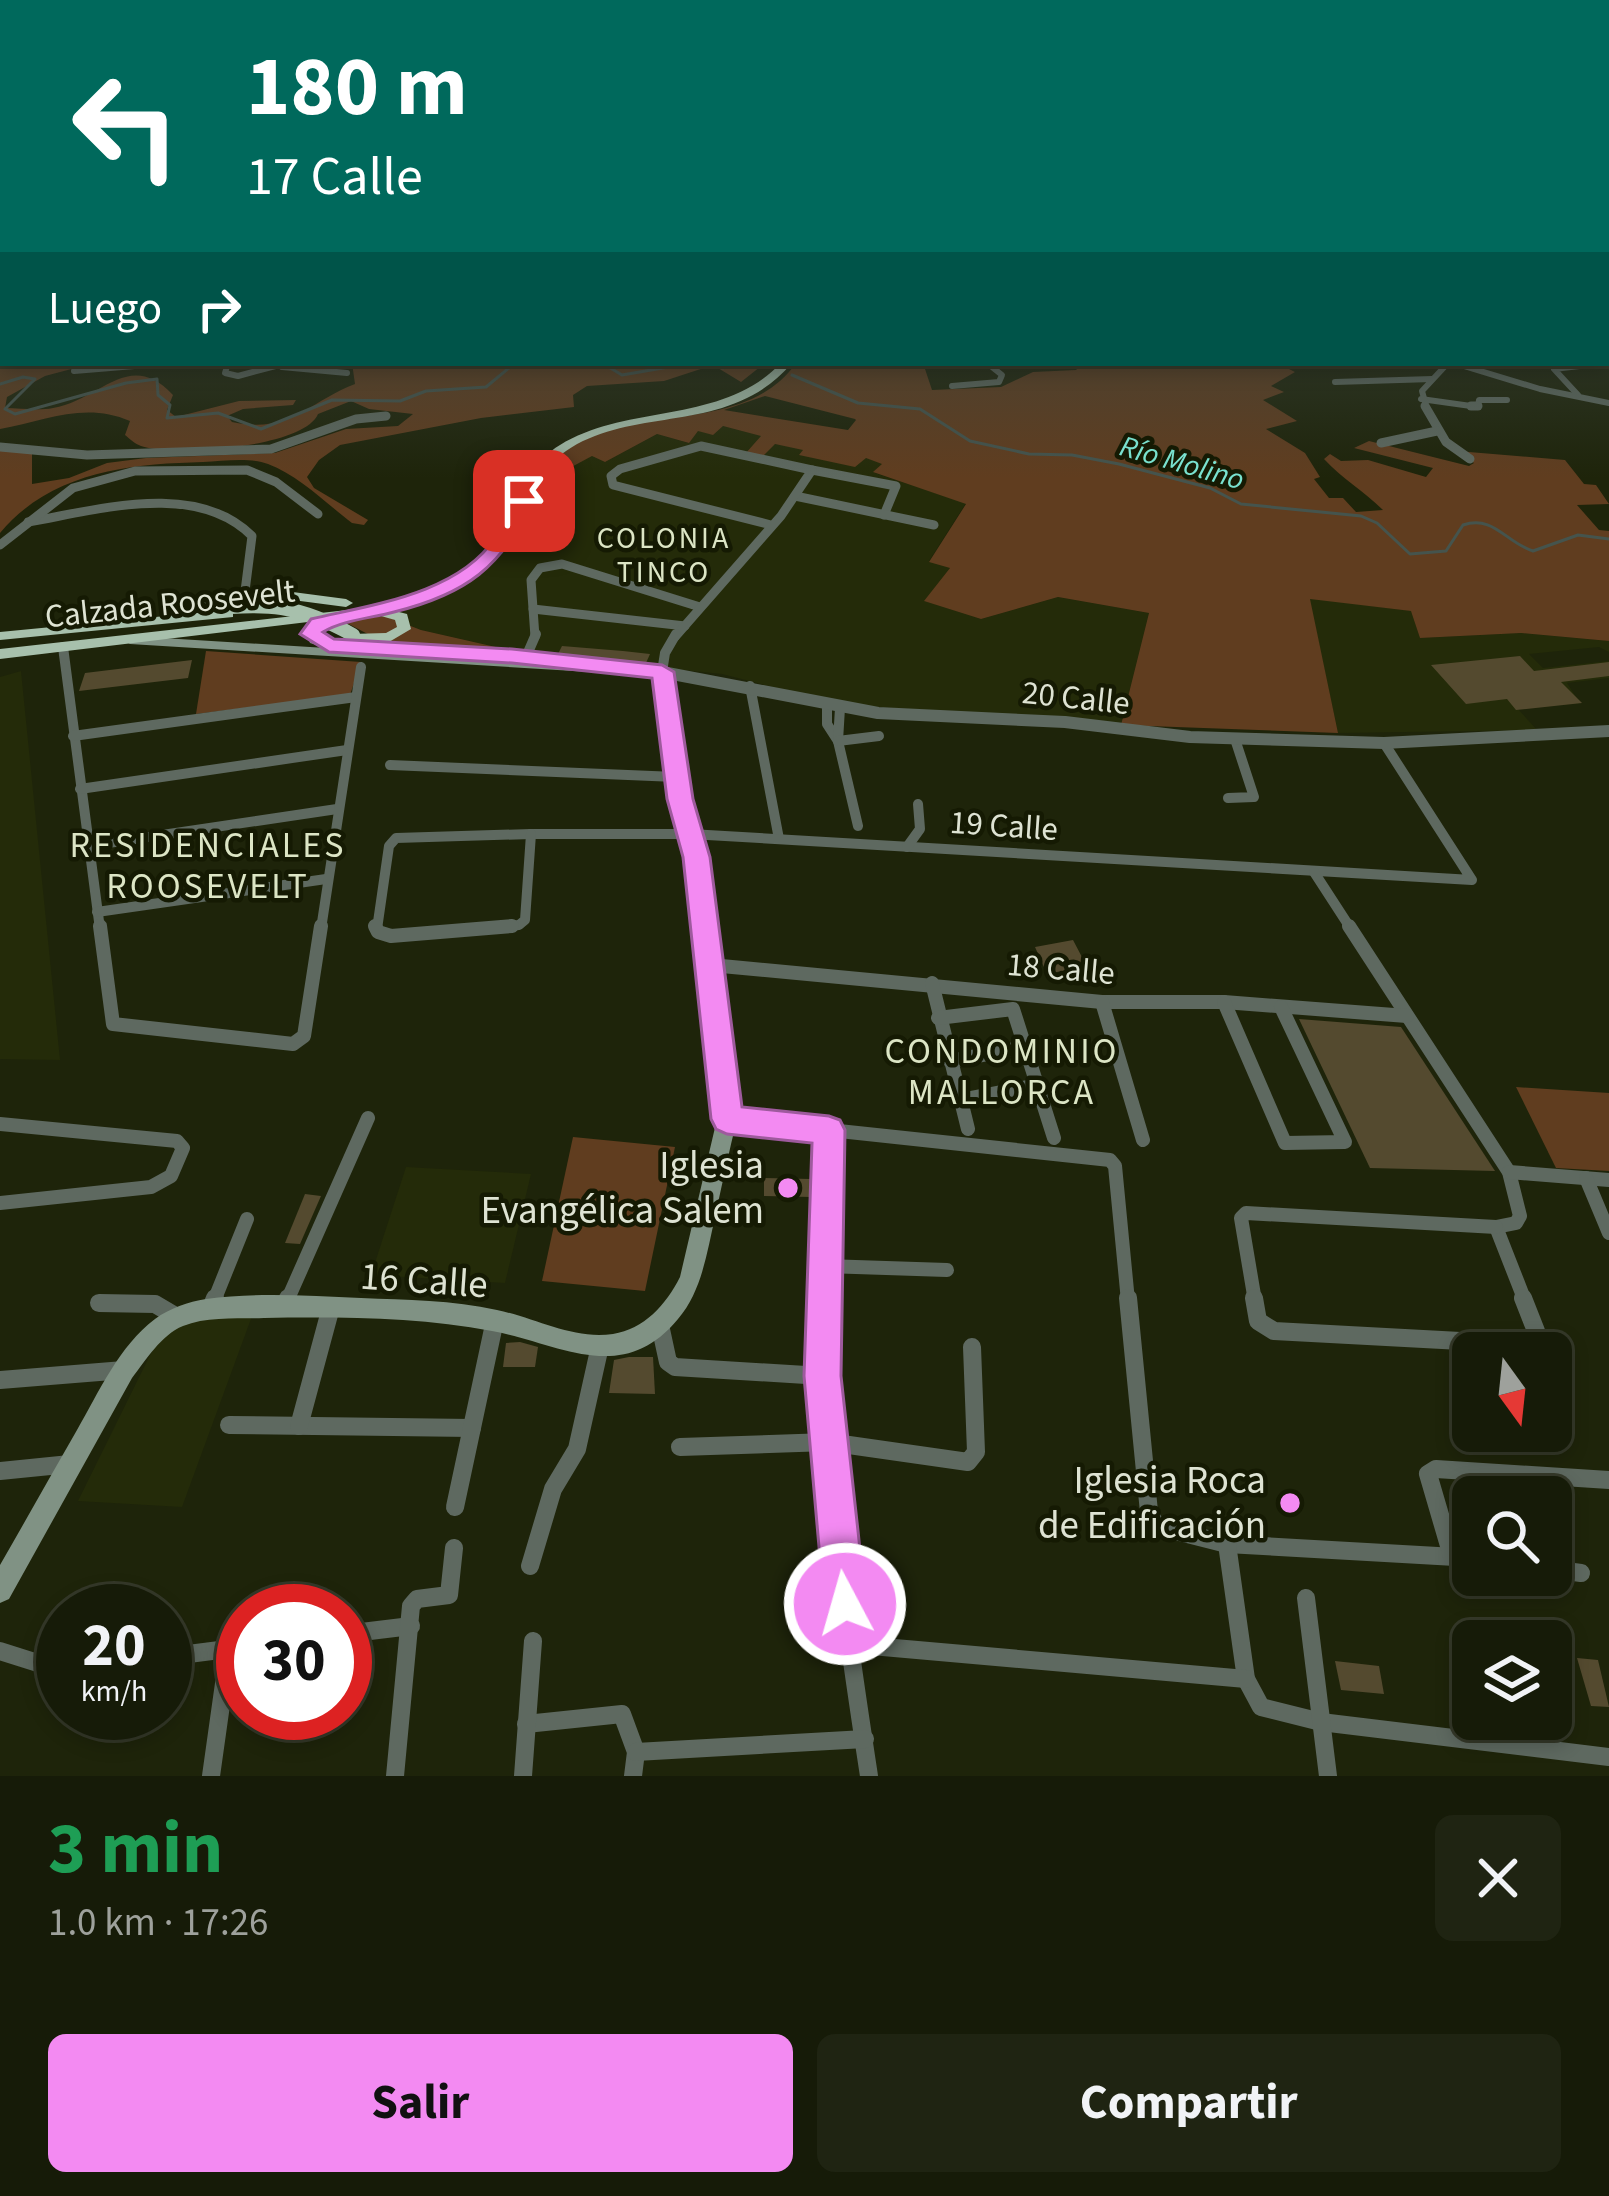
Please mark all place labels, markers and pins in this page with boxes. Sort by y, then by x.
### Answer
pin [473,450,575,552]
place label: Iglesia Evangélica Salem [480,1138,764,1239]
marker: Iglesia Evangélica Salem [775,1175,801,1201]
place label: Iglesia Roca de Edificación [1038,1453,1266,1554]
marker: Iglesia Roca de Edificación [1277,1490,1303,1516]

